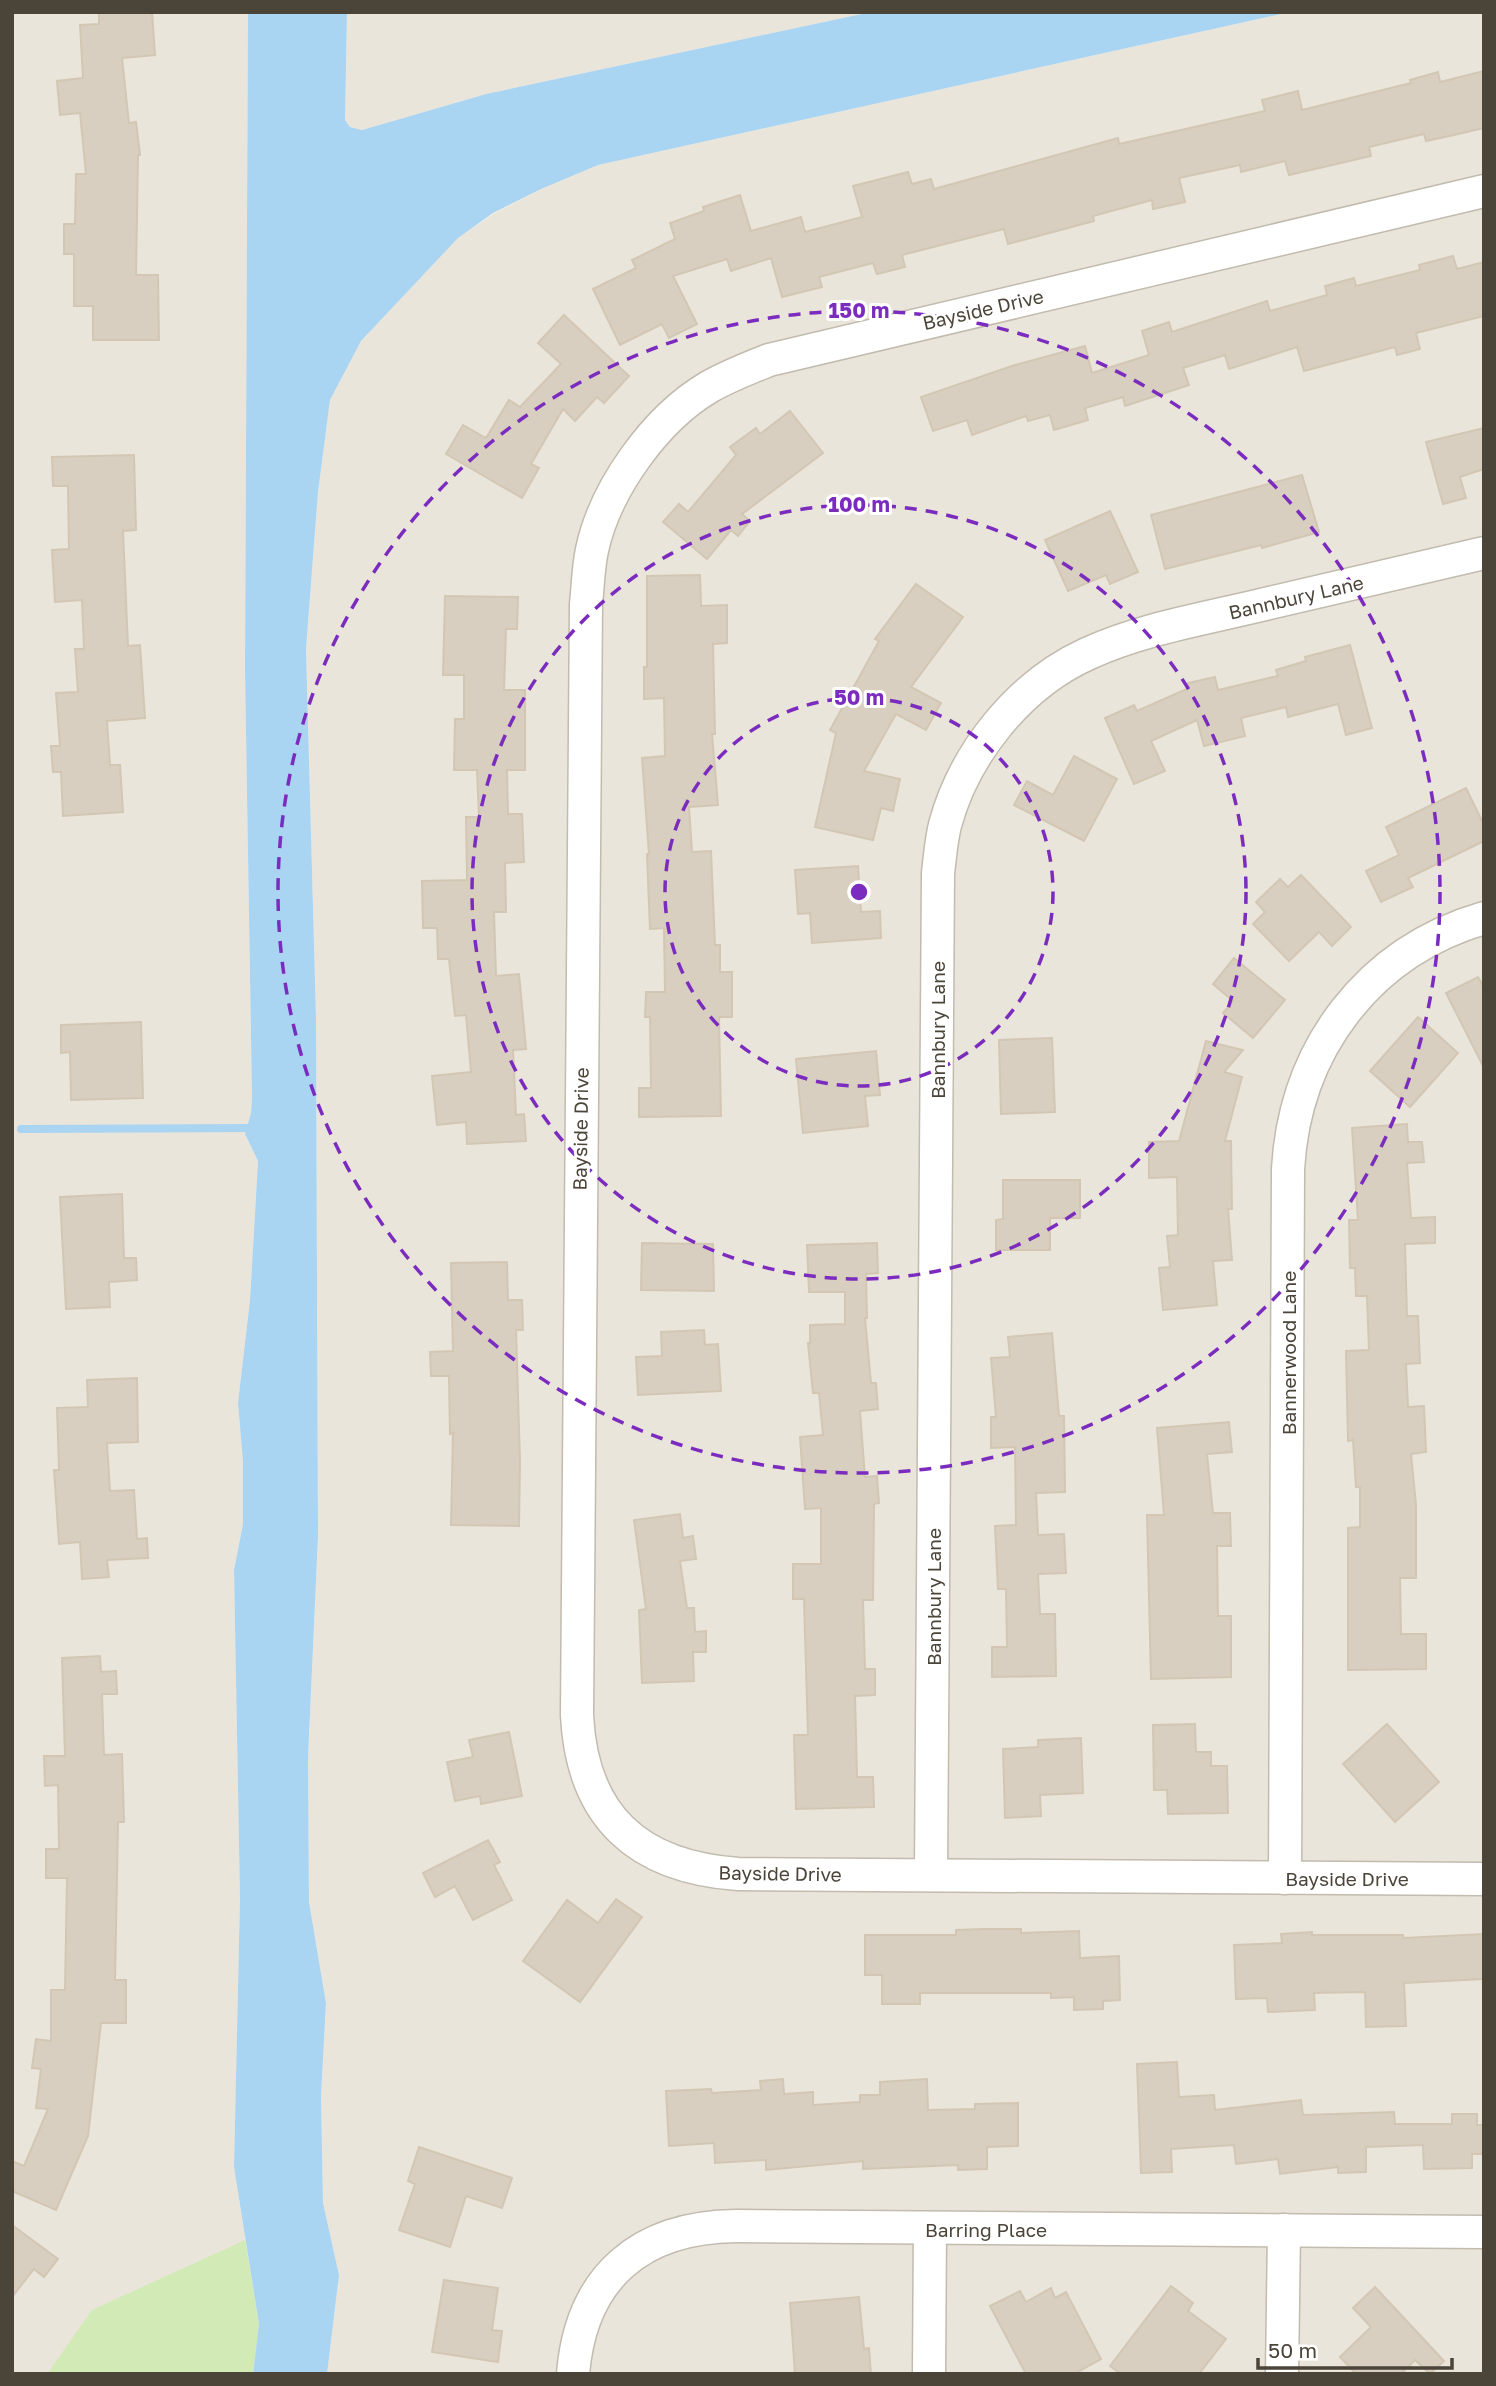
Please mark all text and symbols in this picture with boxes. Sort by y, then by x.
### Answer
street label: Bayside Drive [920,284,1046,334]
text: 150 m [829,297,889,323]
text: 100 m [828,491,890,517]
street label: Bannbury Lane [1226,570,1366,624]
text: 50 m [834,684,884,710]
centre of rings [847,880,871,904]
street label: Bannbury Lane [926,961,949,1099]
street label: Bayside Drive [567,1067,593,1191]
street label: Bannerwood Lane [1277,1271,1300,1435]
street label: Bannbury Lane [922,1528,945,1666]
street label: Bayside Drive [718,1860,842,1886]
street label: Bayside Drive [1285,1867,1409,1890]
street label: Barring Place [925,2218,1047,2241]
scale bar [1258,2326,1452,2370]
text: 50 m [1268,2337,1317,2363]

